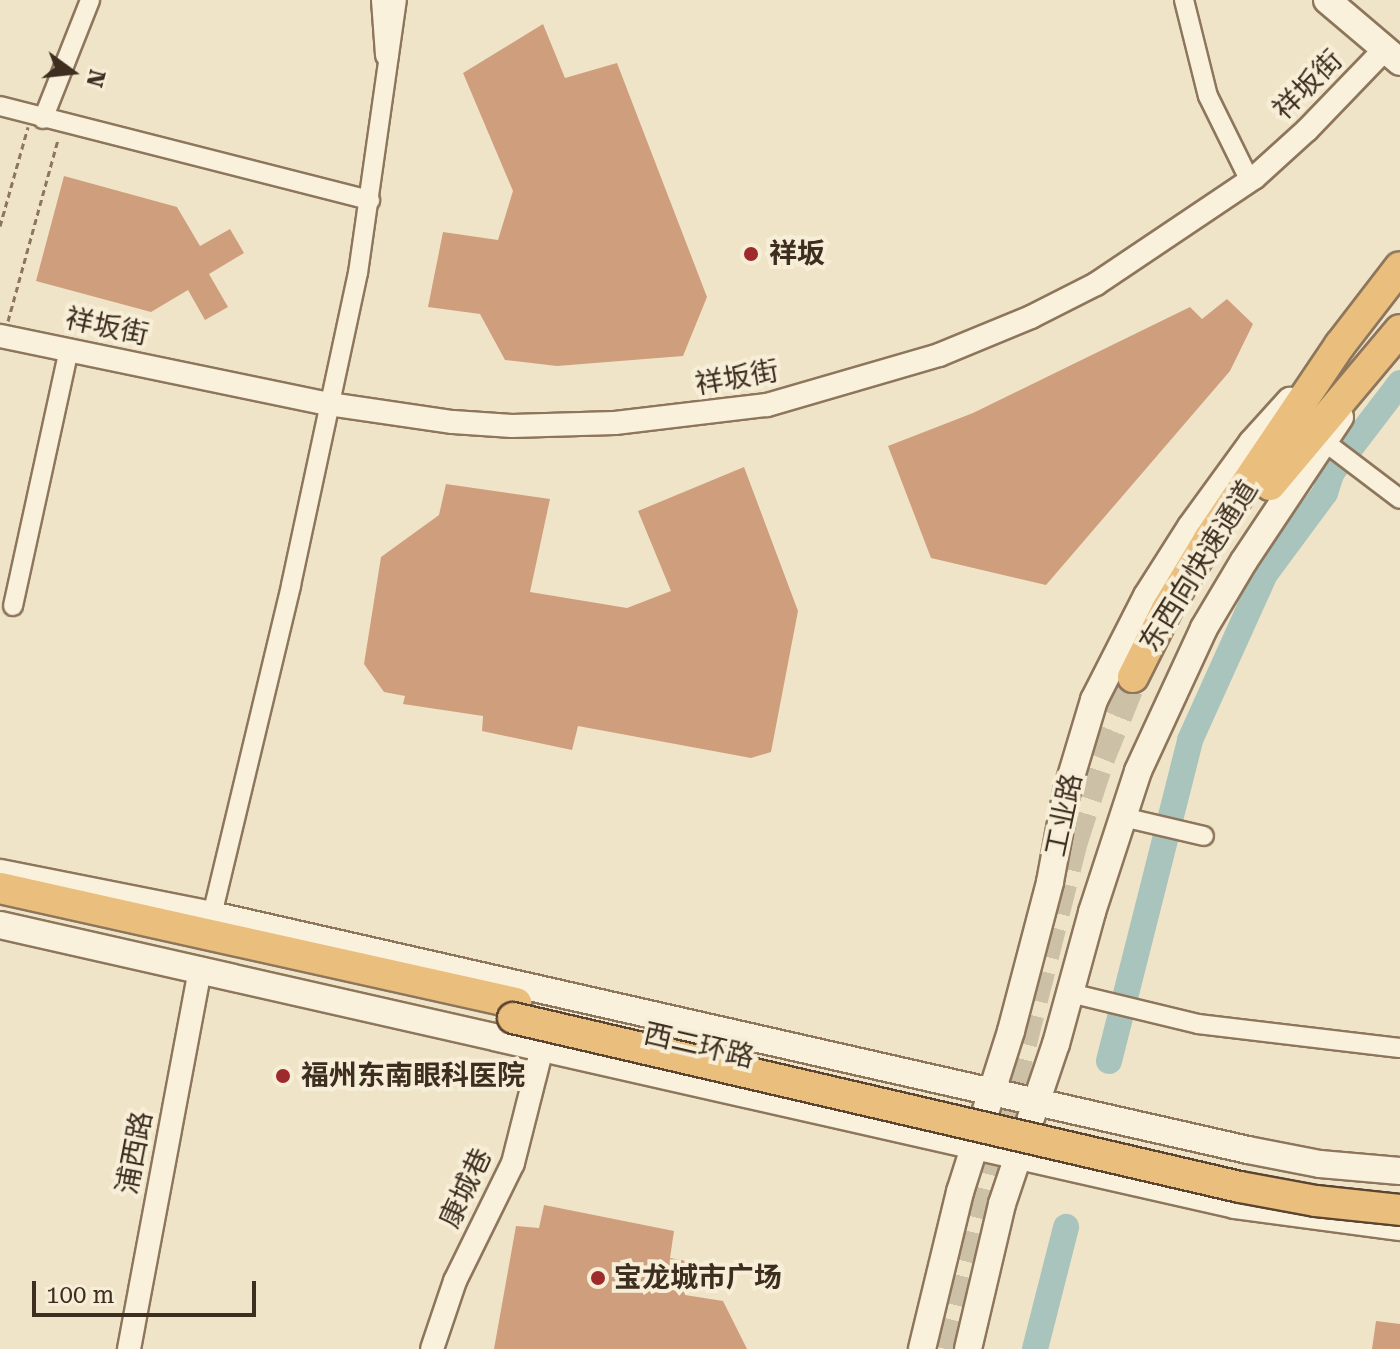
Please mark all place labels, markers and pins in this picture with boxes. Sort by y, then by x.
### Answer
place label: 祥坂 [769,237,825,271]
marker: 祥坂 [740,243,762,265]
place label: 福州东南眼科医院 [301,1059,525,1093]
marker: 福州东南眼科医院 [272,1065,294,1087]
place label: 宝龙城市广场 [614,1261,782,1295]
marker: 宝龙城市广场 [589,1269,607,1287]

